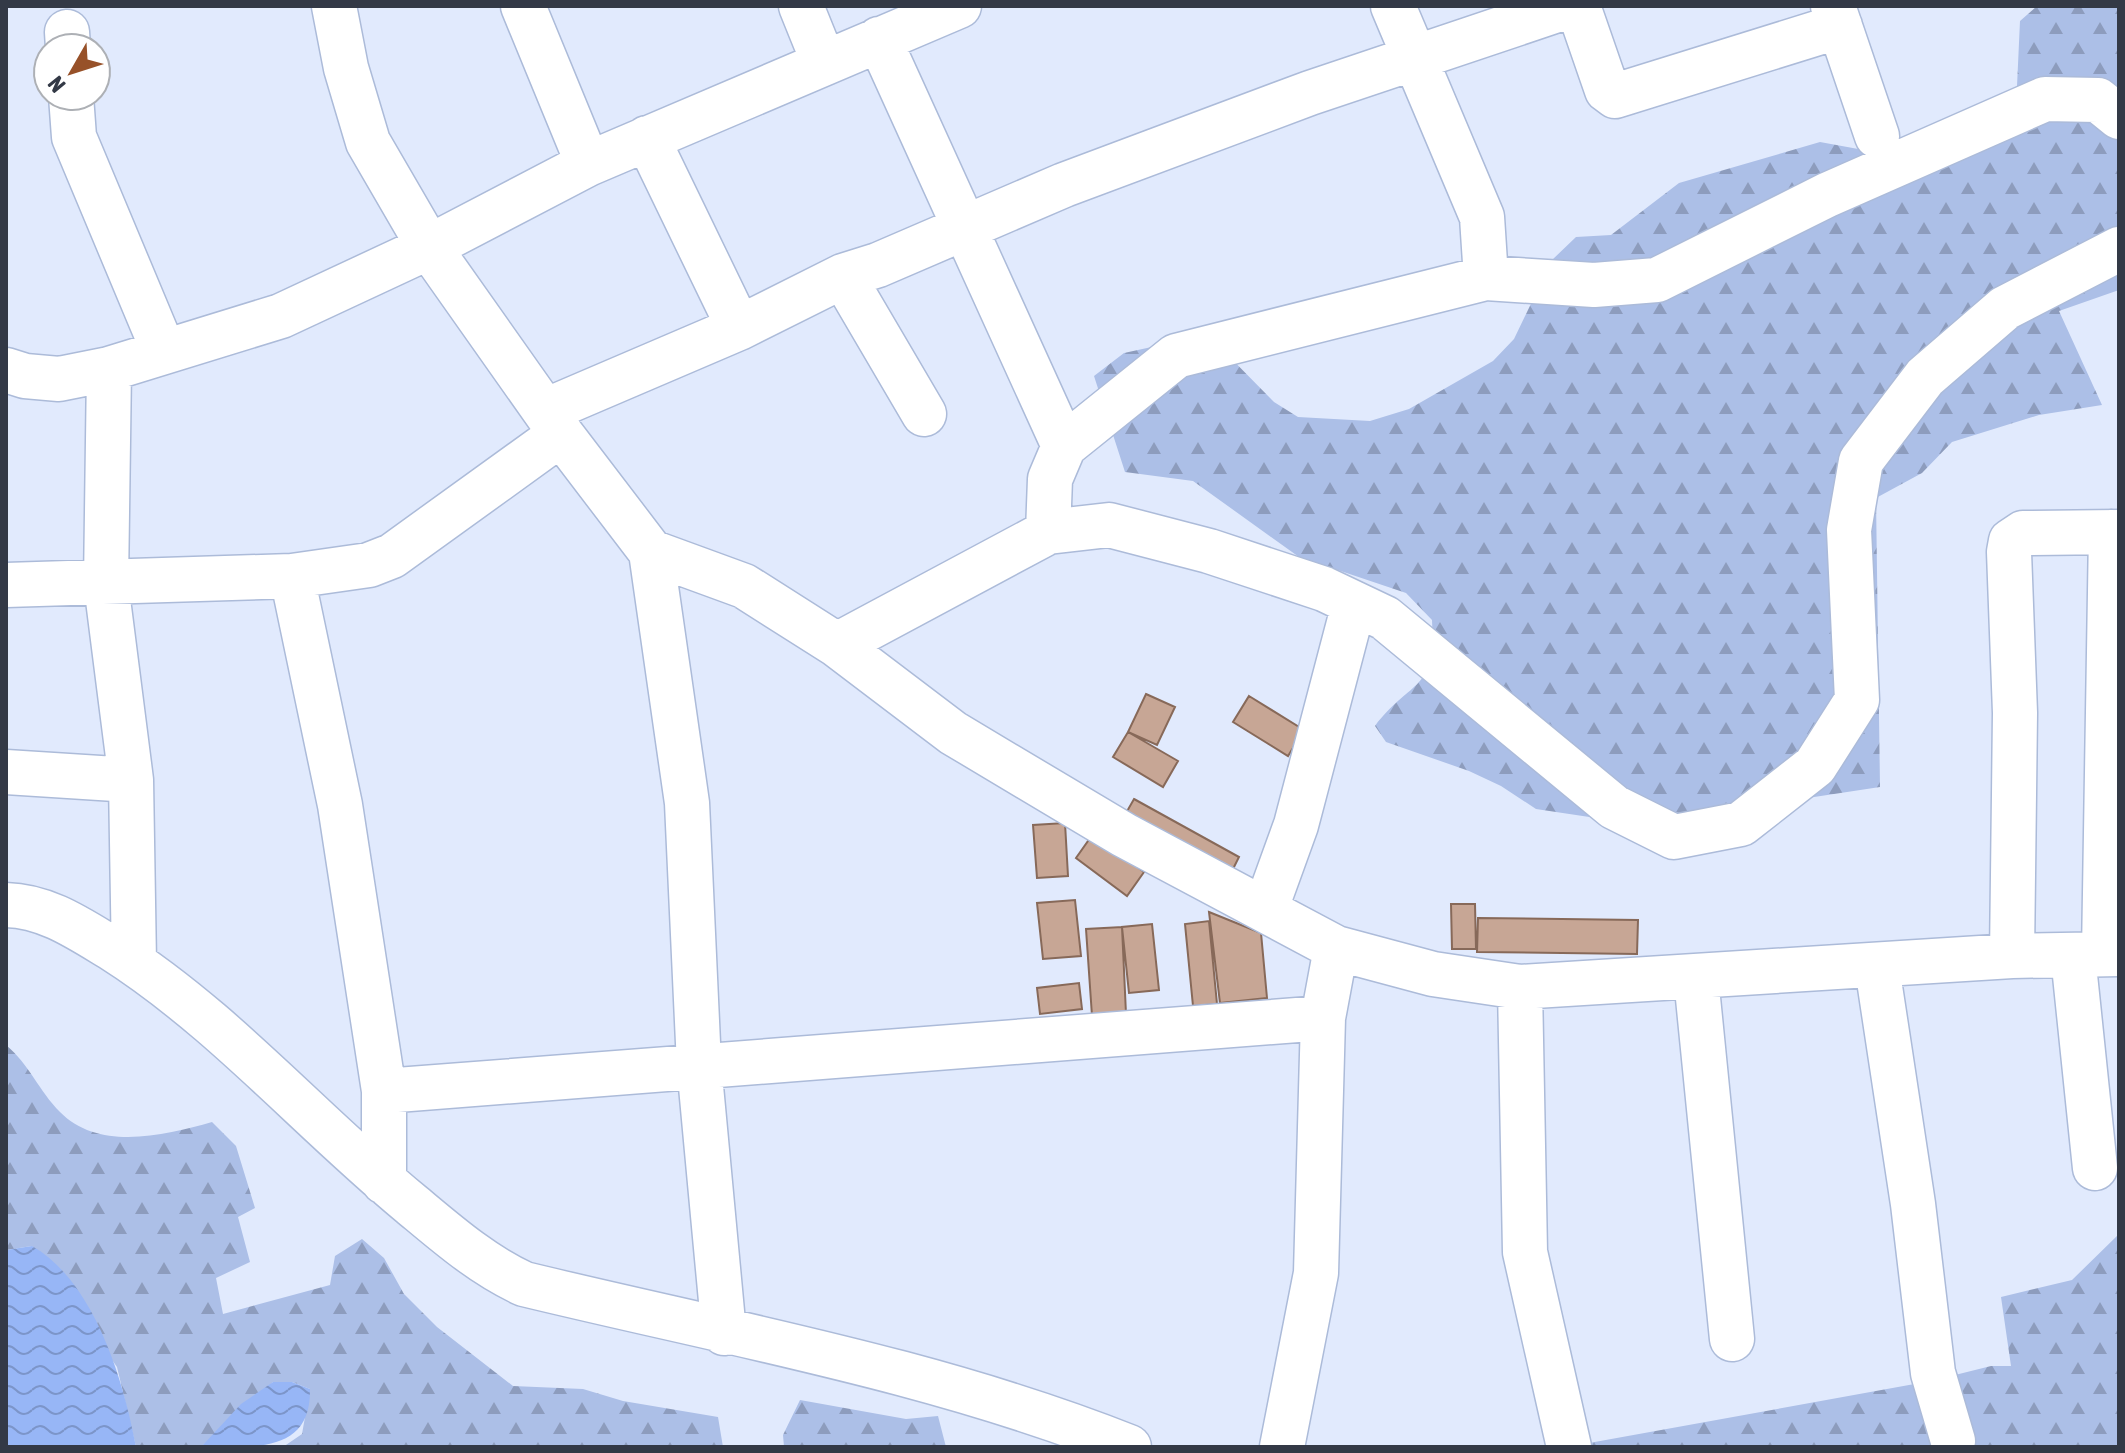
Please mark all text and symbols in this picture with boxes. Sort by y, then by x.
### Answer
north arrow [32,32,112,112]
text: N [42,71,71,98]

